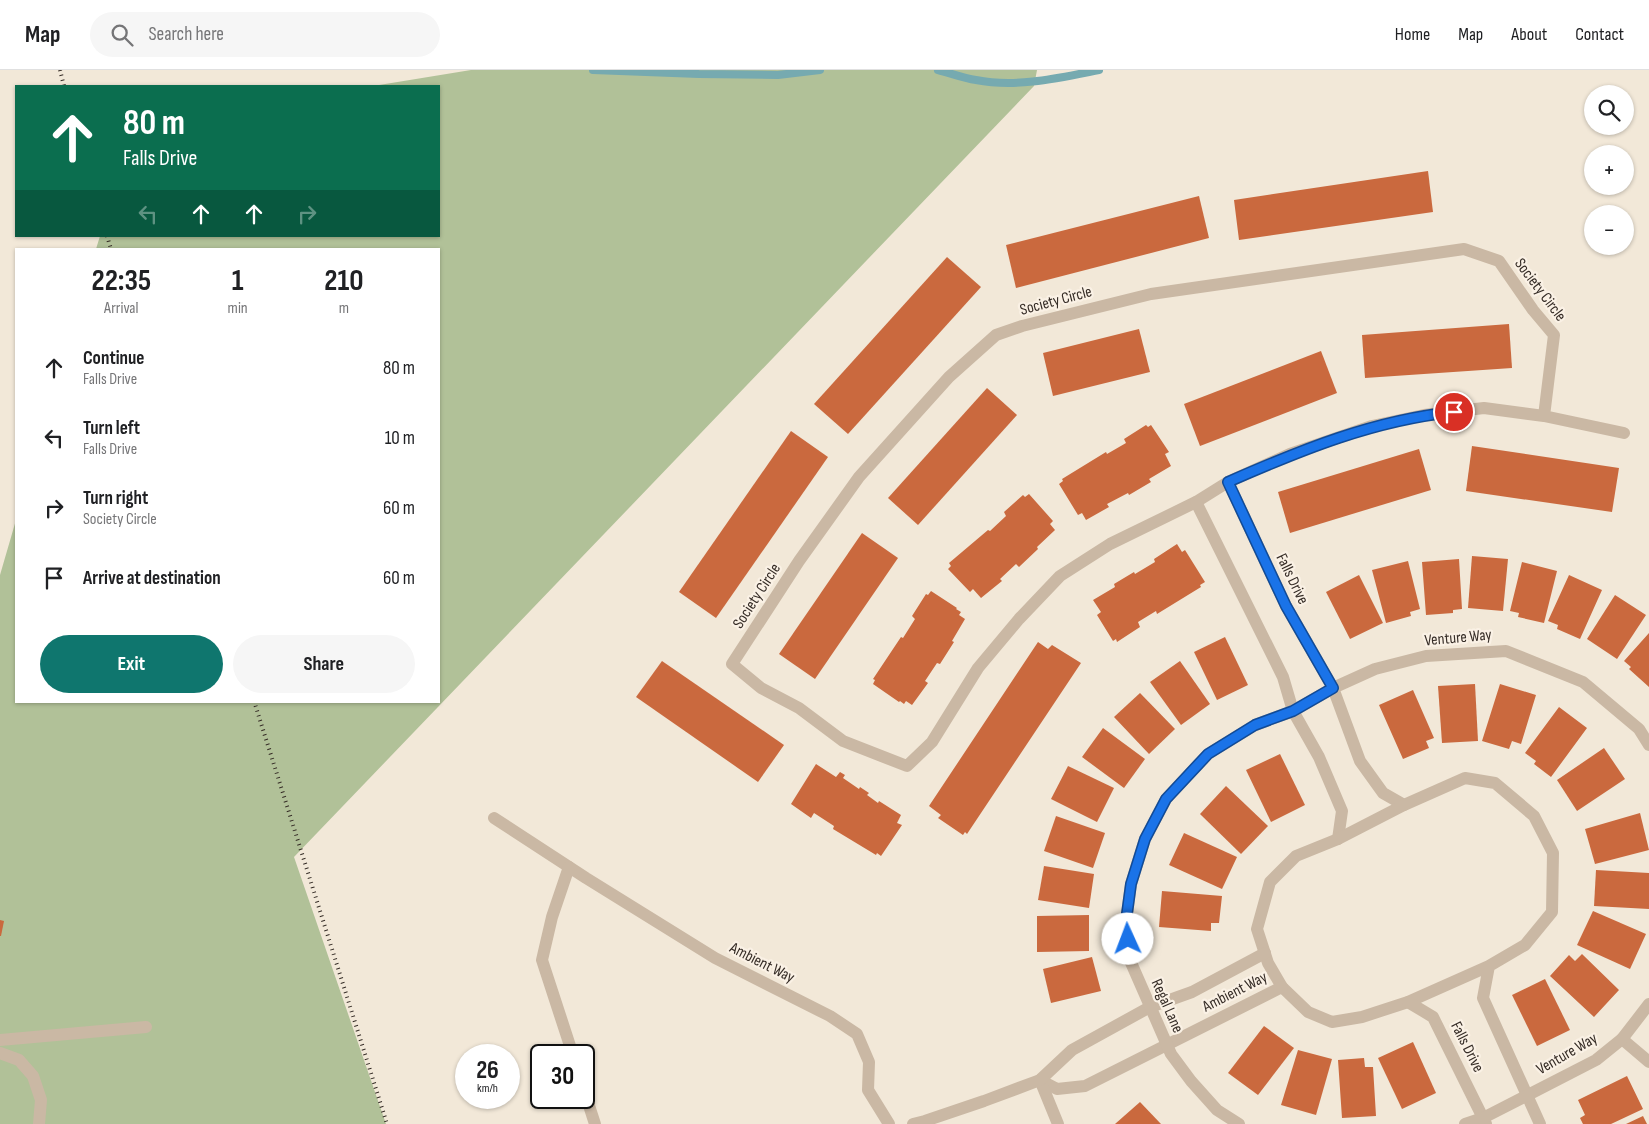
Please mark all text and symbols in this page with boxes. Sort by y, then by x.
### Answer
search box [90,12,440,57]
text: Map [25,20,60,49]
icon: search [108,21,136,49]
text: Search here [148,23,224,46]
text: Home [1395,24,1430,45]
text: Map [1458,24,1483,45]
text: About [1511,24,1547,45]
text: Contact [1575,24,1624,45]
map controls [1584,85,1634,255]
button: search [1584,85,1634,135]
text: 80 m [123,102,185,145]
icon: ahead [40,105,105,170]
text: Falls Drive [123,145,197,172]
button: + [1584,145,1634,195]
icon: left [134,200,162,228]
icon: ahead [187,200,215,228]
icon: ahead [240,200,268,228]
icon: right [293,200,321,228]
button: − [1584,205,1634,255]
street label: Society Circle [1510,255,1570,325]
text: 22:35 [92,263,151,299]
text: 1 [232,263,244,299]
text: 210 [324,263,363,299]
street label: Society Circle [1018,282,1094,320]
text: Arrival [104,299,139,318]
text: min [228,299,248,318]
text: m [339,299,349,318]
text: Continue [83,347,144,370]
icon: ahead [40,354,68,382]
text: 80 m [383,357,415,380]
text: Falls Drive [83,370,137,389]
pin [1433,391,1475,433]
icon: arrive [1440,398,1468,426]
text: Turn left [83,417,140,440]
icon: left [40,424,68,452]
text: 10 m [385,427,415,450]
text: Falls Drive [83,440,137,459]
text: Turn right [83,487,148,510]
icon: right [40,494,68,522]
text: 60 m [383,497,415,520]
text: Society Circle [83,510,157,529]
street label: Falls Drive [1272,551,1312,607]
street label: Society Circle [729,560,785,632]
icon: arrive [40,564,68,592]
text: Arrive at destination [83,567,221,590]
text: 60 m [383,567,415,590]
street label: Venture Way [1424,626,1492,650]
button: Exit [40,635,223,693]
button: Share [233,635,415,693]
position arrow [1101,912,1153,964]
street label: Ambient Way [726,938,798,987]
street label: Ambient Way [1199,968,1271,1017]
street label: Regal Lane [1147,976,1187,1036]
street label: Falls Drive [1446,1019,1488,1075]
street label: Venture Way [1533,1029,1601,1079]
speed limit sign: 30 [530,1044,595,1109]
text: 26 [476,1055,499,1086]
text: km/h [477,1081,498,1096]

